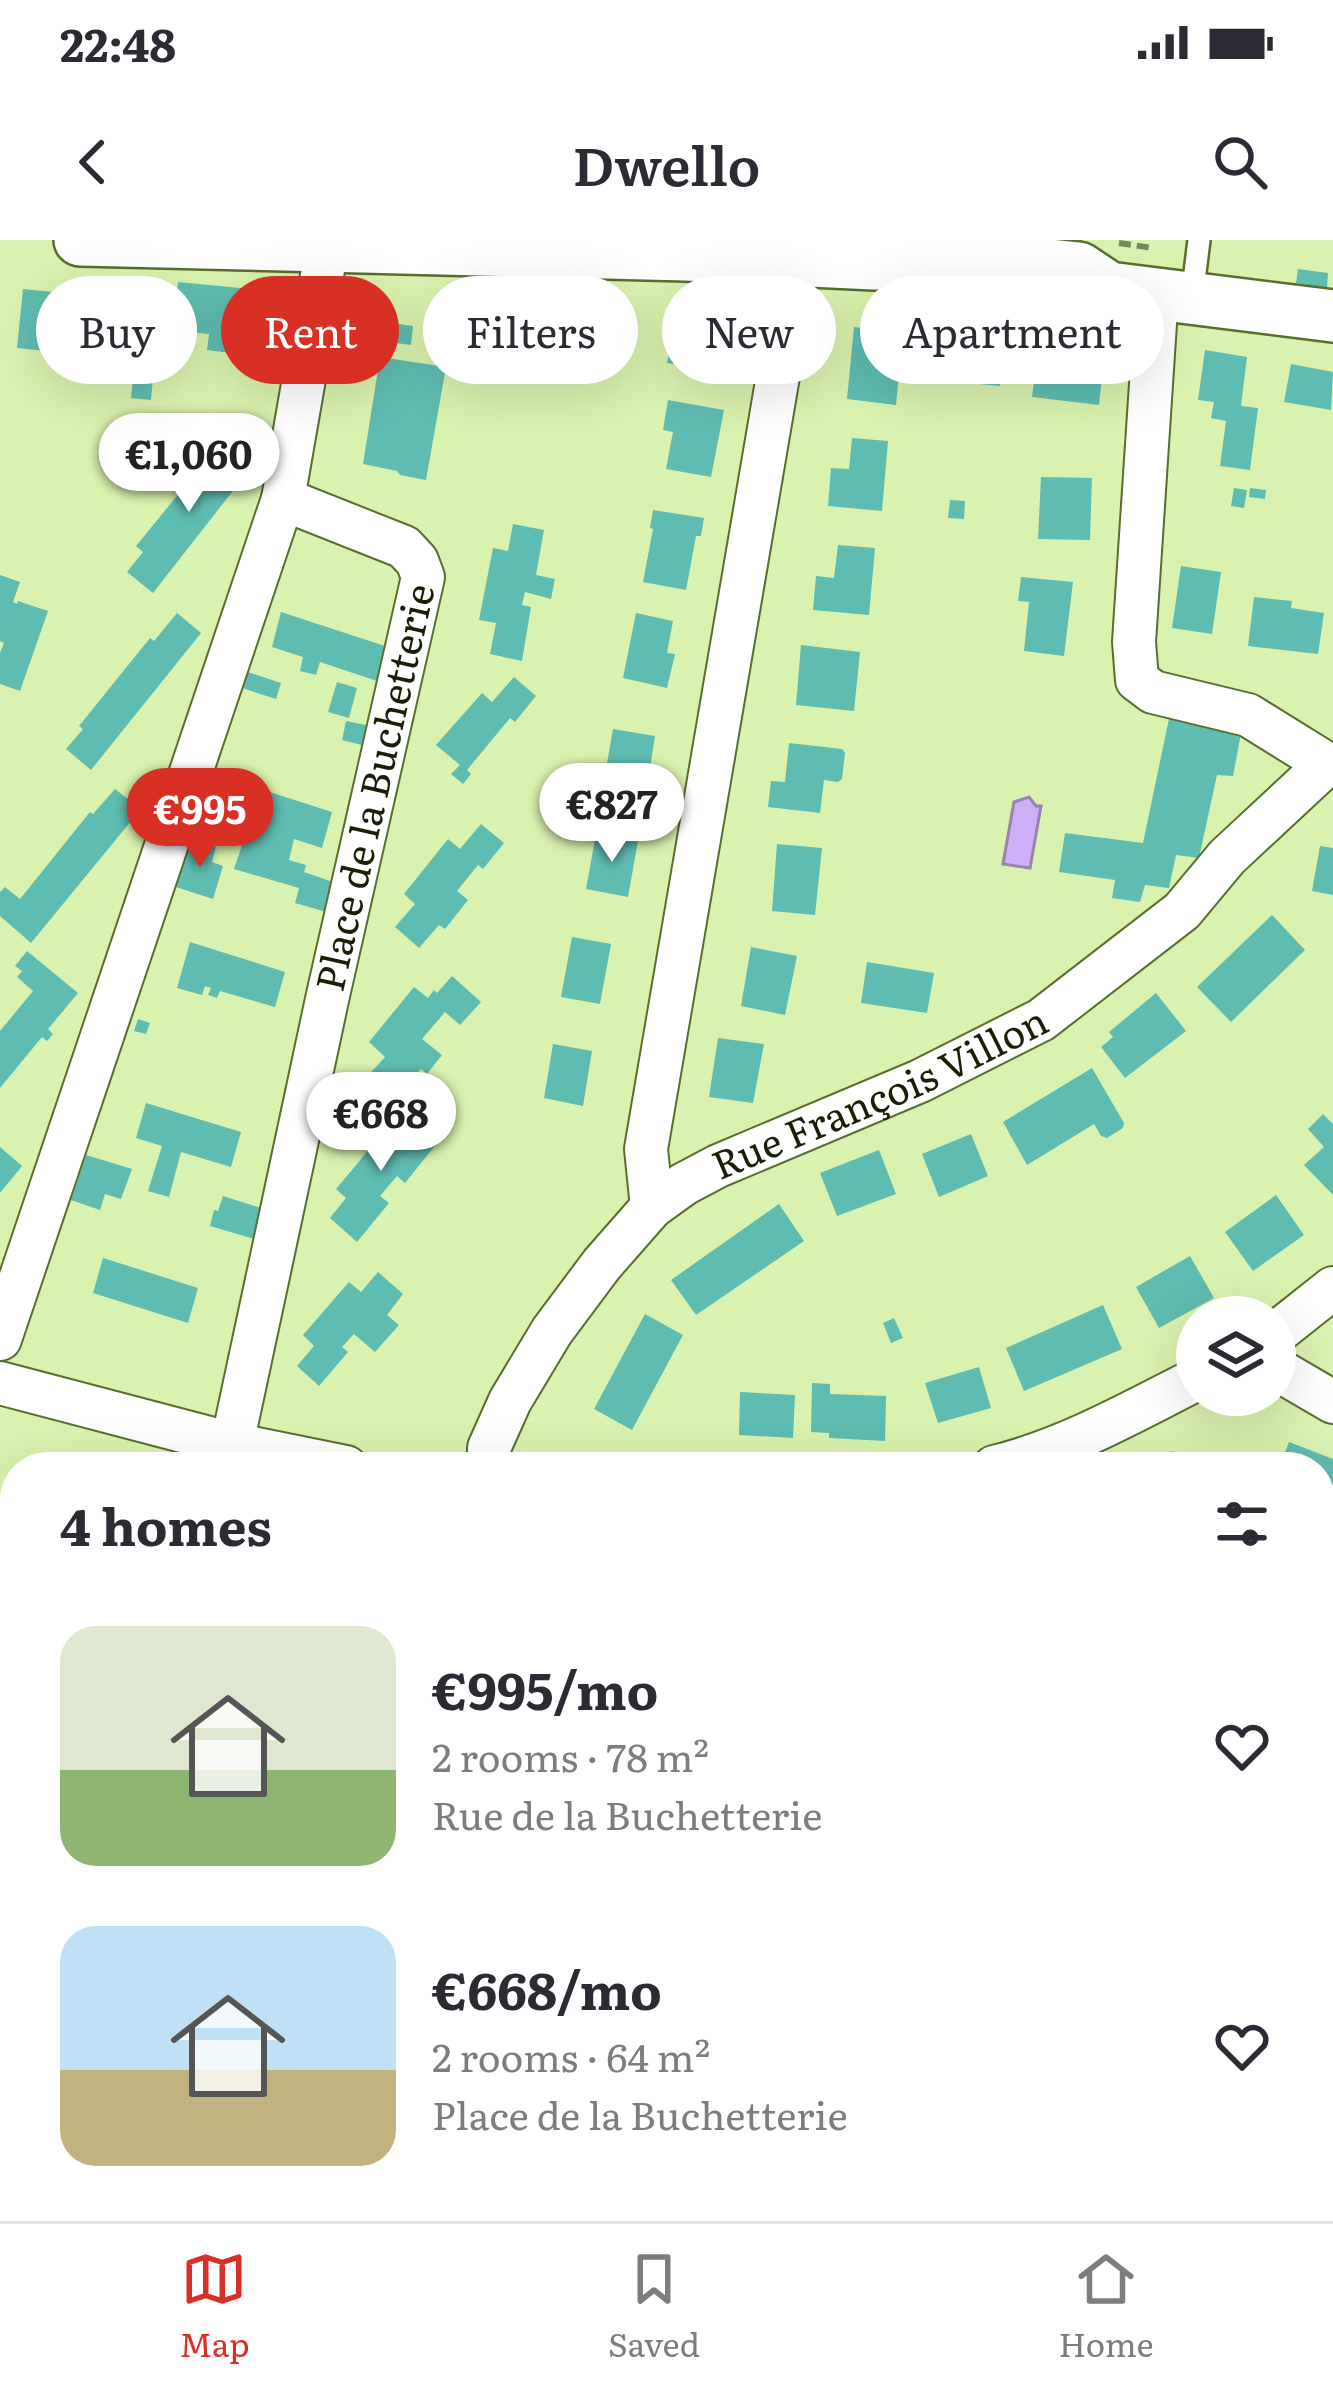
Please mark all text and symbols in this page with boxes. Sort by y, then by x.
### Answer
text: 22:48 [60,9,176,76]
text: Dwello [573,122,760,203]
icon: back [60,129,126,195]
icon: search [1207,129,1273,195]
chip: Buy [36,276,197,384]
chip: Rent [221,276,399,384]
chip: Filters [423,276,638,384]
chip: New [662,276,836,384]
chip: Apartment [860,276,1164,384]
pin: €1,060 [91,413,287,515]
text: €1,060 [126,423,252,481]
street label: Place de la Buchetterie [298,578,447,996]
pin: €827 [541,763,683,865]
pin: €995 [129,768,271,870]
text: €827 [566,773,658,831]
text: €995 [154,778,247,836]
street label: Rue François Villon [702,989,1057,1192]
pin: €668 [310,1072,452,1174]
text: €668 [333,1082,429,1140]
map controls [1176,1296,1296,1416]
button: layers [1176,1296,1296,1416]
text: 4 homes [60,1486,272,1562]
icon: filters [1209,1491,1275,1557]
text: €995/mo [432,1650,658,1726]
icon: home [156,1674,300,1818]
icon: heart [1209,1713,1275,1779]
text: 2 rooms · 78 m² [432,1726,709,1784]
text: Rue de la Buchetterie [432,1784,822,1842]
text: €668/mo [432,1950,662,2026]
icon: home [156,1974,300,2118]
icon: heart [1209,2013,1275,2079]
text: 2 rooms · 64 m² [432,2026,710,2084]
text: Place de la Buchetterie [432,2084,848,2142]
tab: Map [179,2246,250,2367]
tab: Saved [608,2246,700,2367]
tab: Home [1058,2246,1154,2367]

